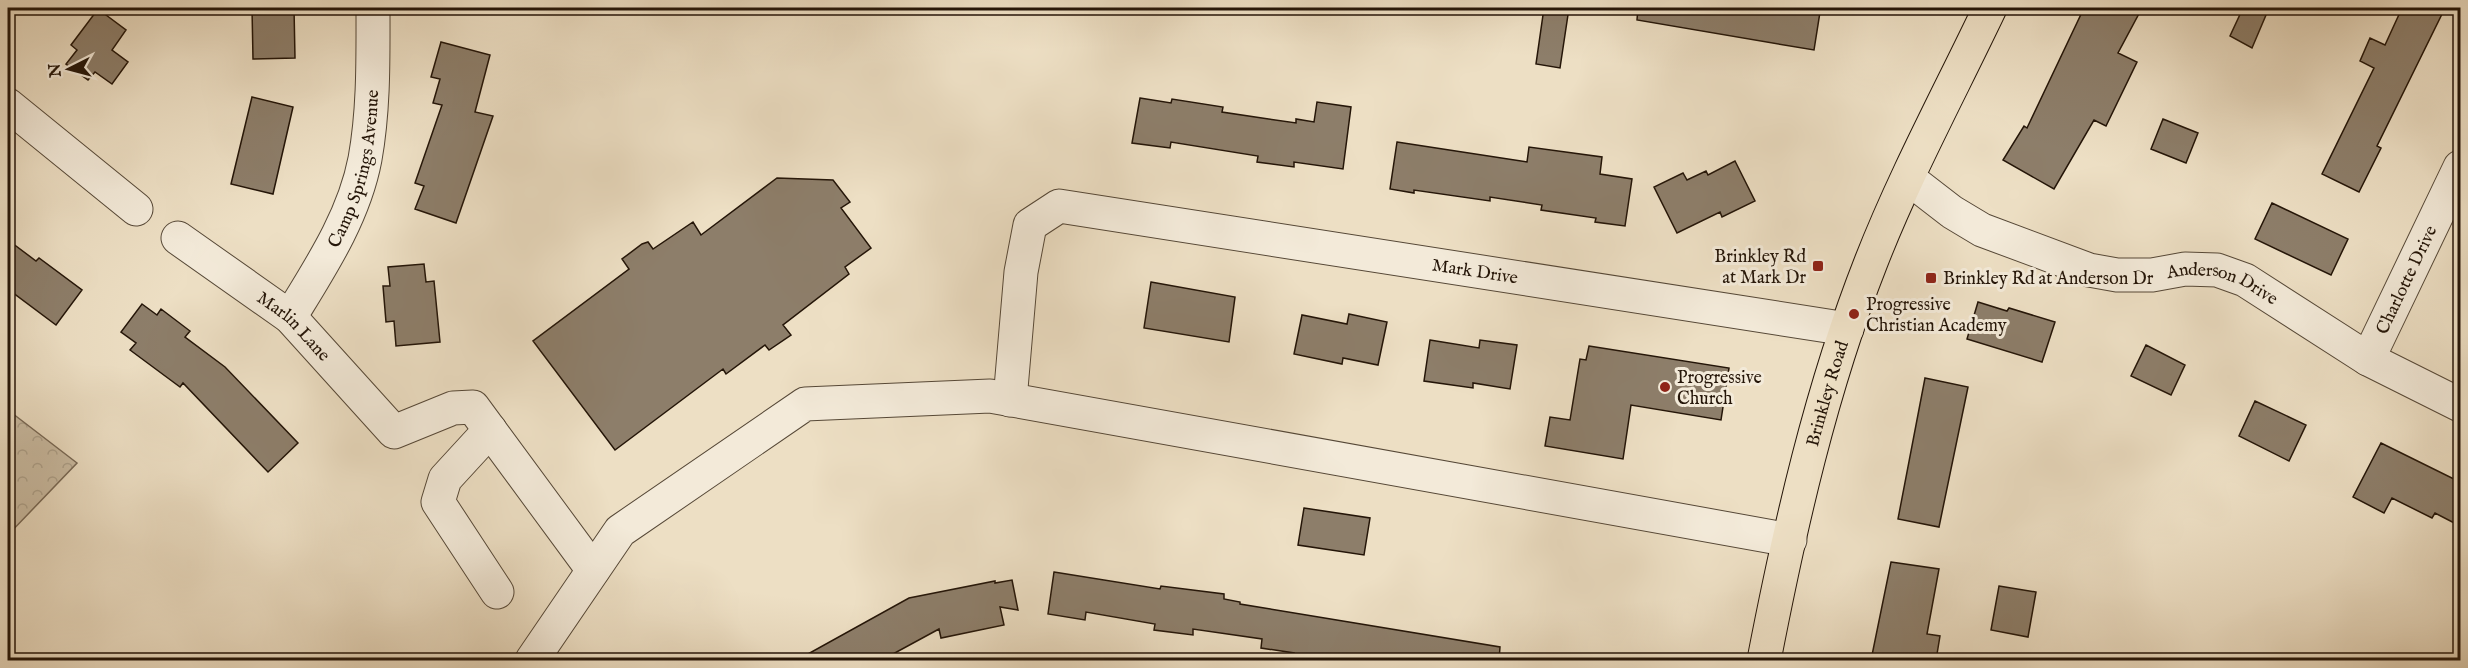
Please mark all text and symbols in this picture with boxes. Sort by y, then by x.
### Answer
north arrow [39,39,99,99]
text: N [45,62,67,79]
street label: Camp Springs Avenue [323,89,385,252]
street label: Charlotte Drive [2372,222,2443,338]
place label: Brinkley Rd at Mark Dr [1714,246,1806,290]
street label: Mark Drive [1430,254,1519,290]
marker: Brinkley Rd at Mark Dr [1811,259,1825,273]
street label: Anderson Drive [2164,259,2282,311]
place label: Brinkley Rd at Anderson Dr [1943,268,2154,291]
marker: Brinkley Rd at Anderson Dr [1924,271,1938,285]
street label: Marlin Lane [252,287,335,367]
place label: Progressive Christian Academy [1866,294,2007,338]
marker: Progressive Christian Academy [1847,307,1861,321]
street label: Brinkley Road [1802,338,1855,449]
place label: Progressive Church [1677,367,1762,411]
marker: Progressive Church [1658,380,1672,394]

